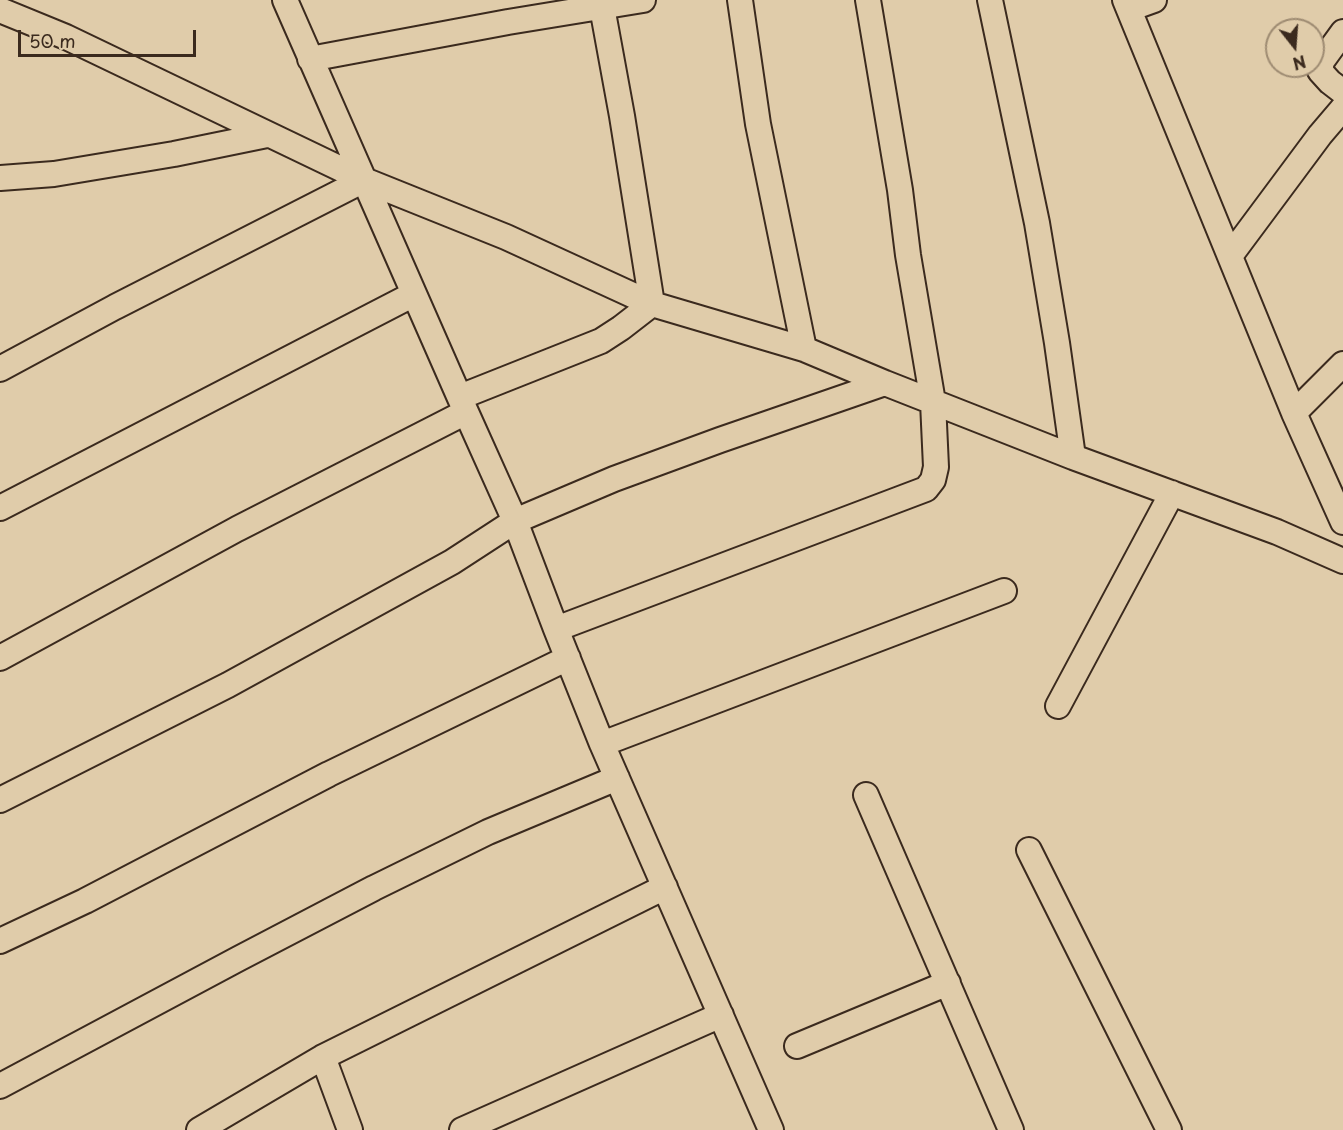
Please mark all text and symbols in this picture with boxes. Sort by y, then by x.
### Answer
scale bar [21,18,200,56]
north arrow [1265,18,1325,78]
text: 50 m [29,27,76,54]
text: N [1290,50,1309,77]

